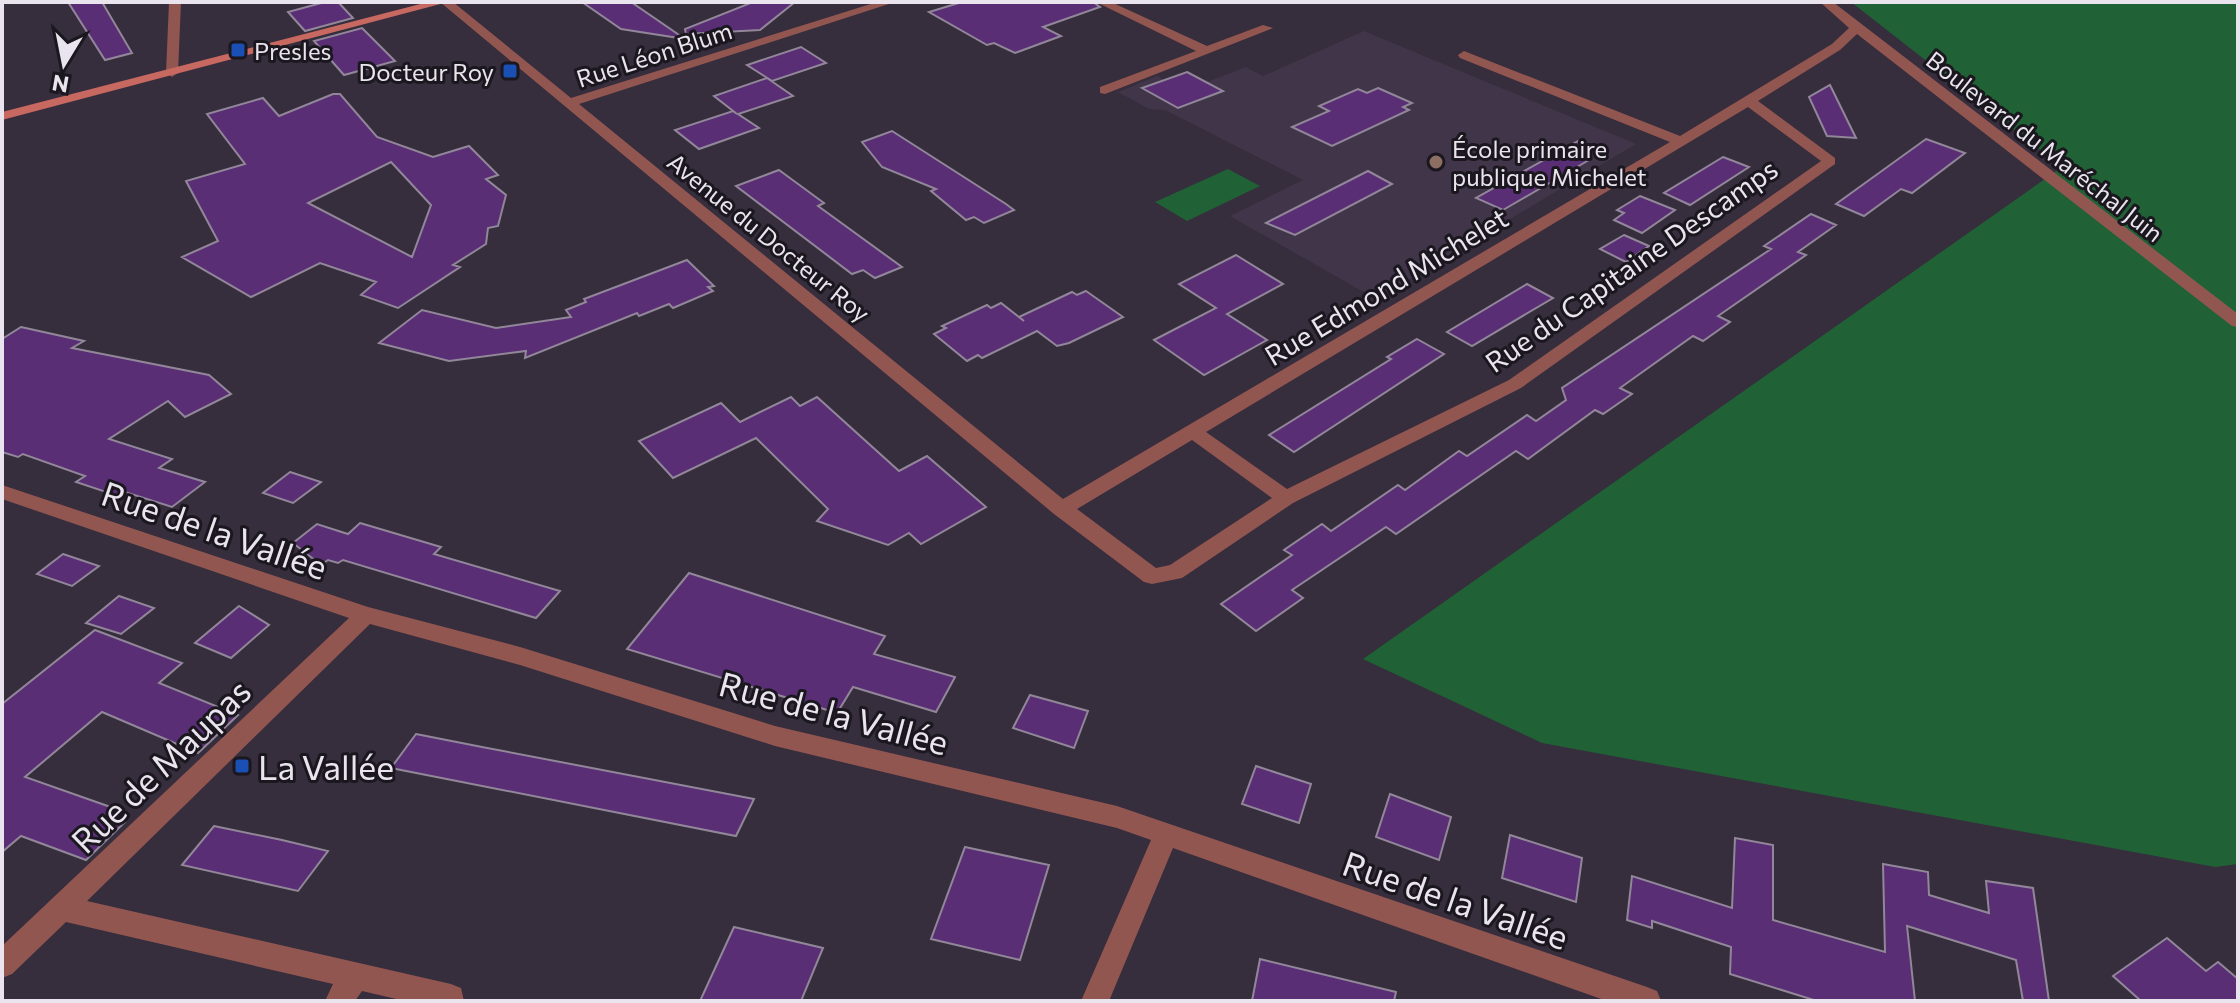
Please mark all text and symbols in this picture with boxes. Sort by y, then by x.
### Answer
street label: Rue Léon Blum [573,15,735,93]
north arrow [24,24,104,104]
place label: Presles [254,36,332,65]
marker: Presles [229,41,247,59]
street label: Boulevard du Maréchal Juin [1921,45,2169,247]
place label: Docteur Roy [359,57,494,86]
marker: Docteur Roy [501,62,519,80]
text: N [50,69,71,99]
place label: École primaire publique Michelet [1452,134,1647,191]
street label: Avenue du Docteur Roy [662,146,876,328]
street label: Rue du Capitaine Descamps [1478,151,1784,379]
marker: École primaire publique Michelet [1427,153,1445,171]
street label: Rue Edmond Michelet [1258,200,1514,372]
street label: Rue de la Vallée [97,471,333,587]
street label: Rue de la Vallée [715,661,953,763]
street label: Rue de Maupas [62,669,258,861]
place label: La Vallée [258,745,394,787]
marker: La Vallée [233,757,251,775]
street label: Rue de la Vallée [1338,841,1574,957]

